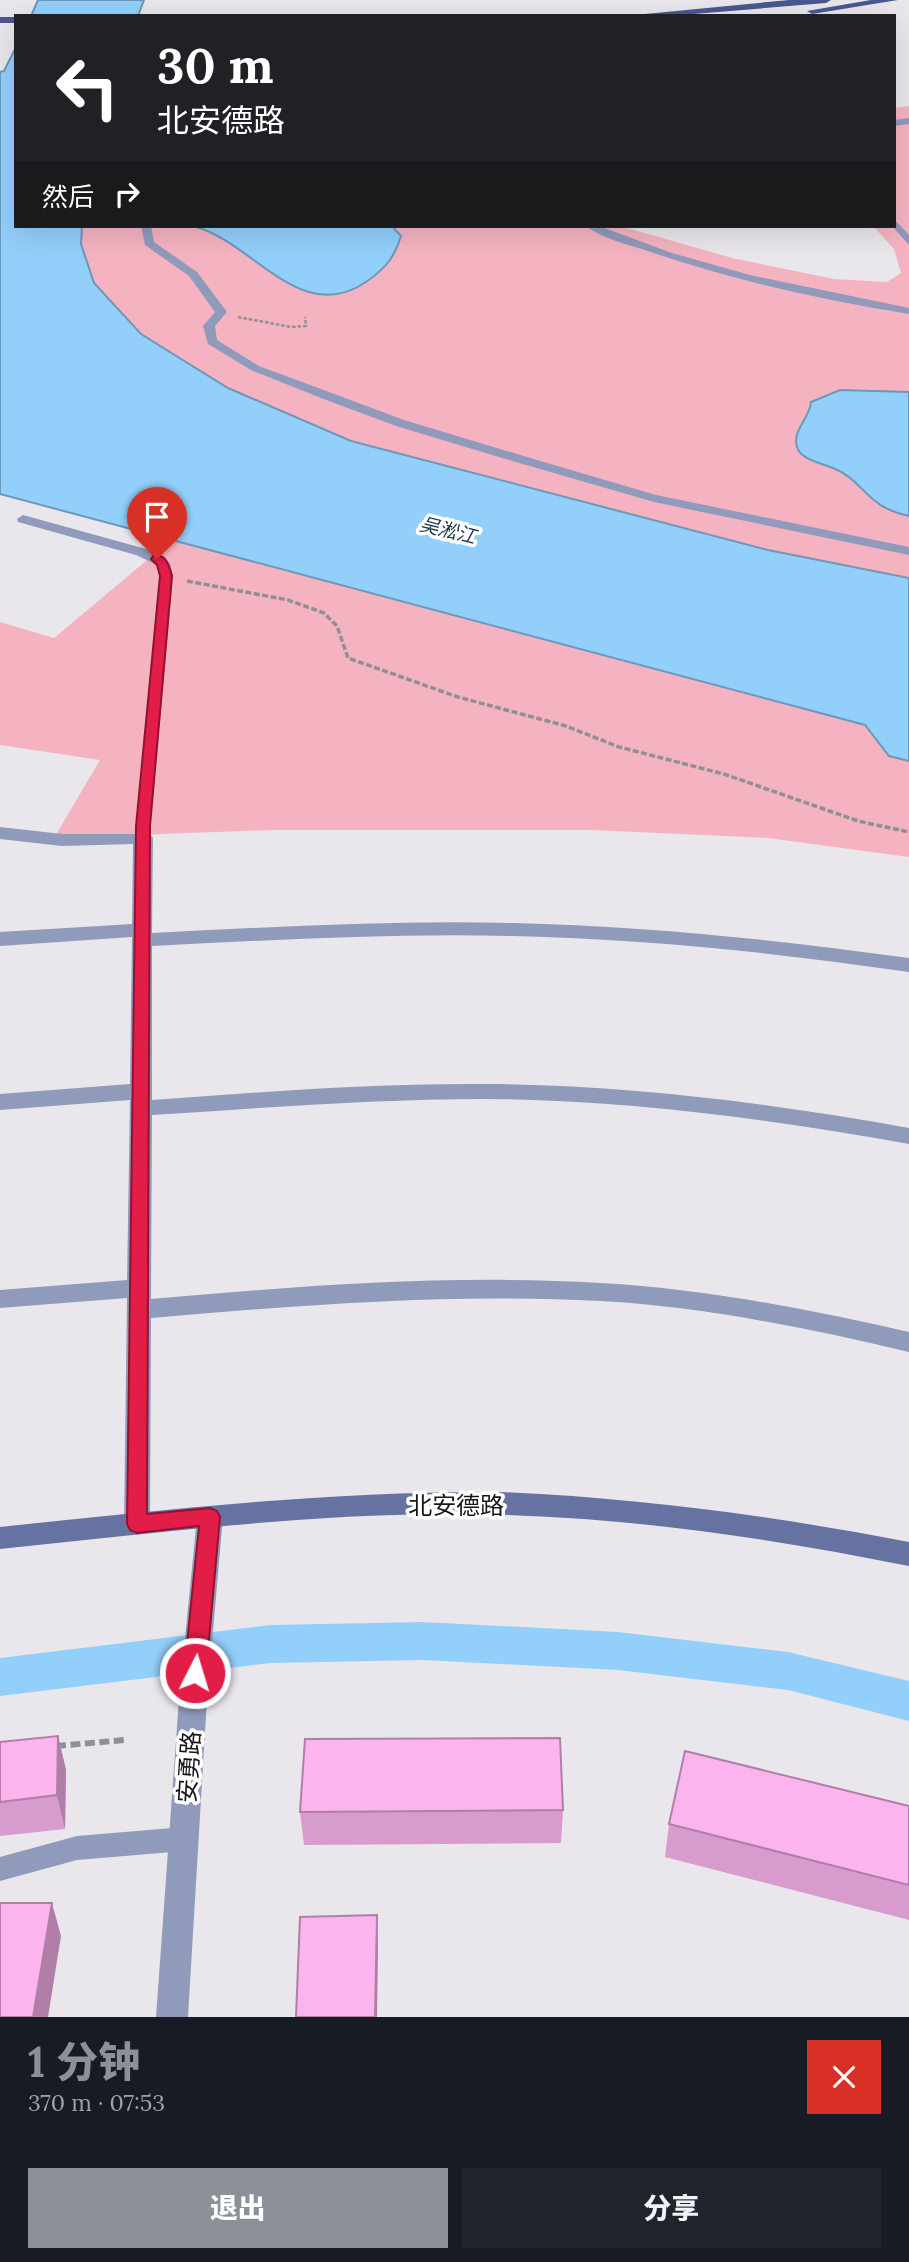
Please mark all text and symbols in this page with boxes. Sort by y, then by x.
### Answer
text: 30 m [157,34,274,96]
icon: left [42,42,133,133]
text: 北安德路 [157,100,285,141]
icon: right [108,175,146,213]
text: 然后 [42,180,94,213]
pin [127,487,187,559]
icon: arrive [138,498,176,536]
water label: 吴淞江 [417,511,480,549]
street label: 北安德路 [408,1490,504,1521]
position arrow [158,1636,232,1710]
street label: 安勇路 [171,1730,207,1804]
text: 1 分钟 [28,2035,140,2089]
button: close [807,2040,881,2114]
text: 370 m · 07:53 [28,2088,165,2117]
button: 退出 [28,2168,448,2248]
button: 分享 [462,2168,881,2248]

